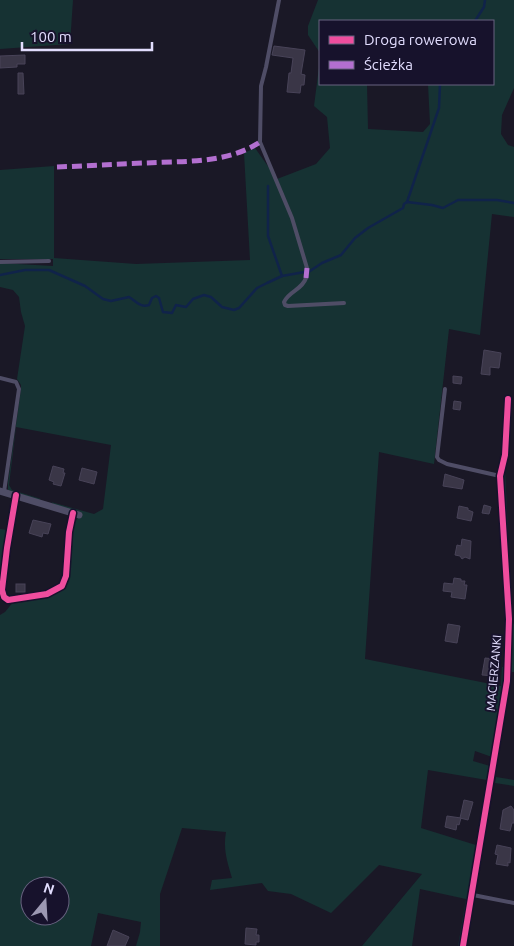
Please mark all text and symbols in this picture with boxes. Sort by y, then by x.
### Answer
scale bar [22,20,152,52]
legend [319,20,494,85]
text: 100 m [30,28,72,45]
text: Droga rowerowa [364,31,477,48]
text: Ścieżka [364,56,413,73]
street label: MACIERZANKI [484,634,503,712]
north arrow [20,876,70,926]
text: N [42,879,56,898]

